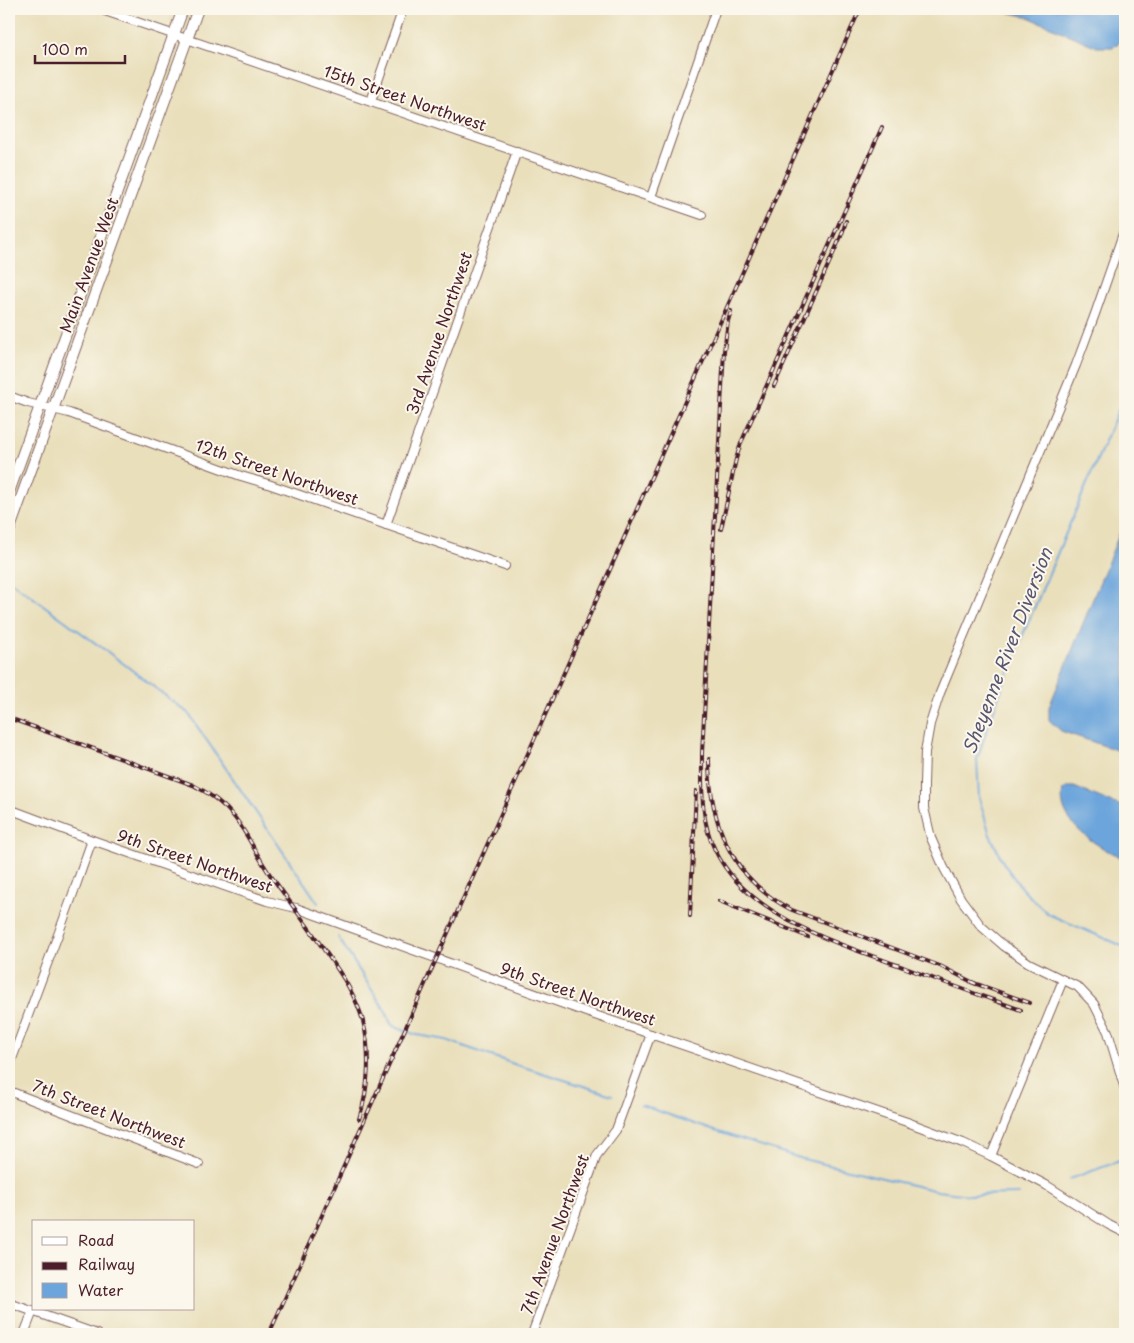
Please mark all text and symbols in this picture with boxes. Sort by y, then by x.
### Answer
scale bar [35,32,125,64]
text: 100 m [42,37,88,60]
street label: 15th Street Northwest [321,58,490,136]
street label: Main Avenue West [52,193,124,336]
street label: 3rd Avenue Northwest [399,248,477,417]
street label: 12th Street Northwest [193,432,362,510]
water label: Sheyenne River Diversion [955,542,1059,757]
street label: 9th Street Northwest [114,822,276,898]
street label: 9th Street Northwest [497,955,659,1031]
street label: 7th Street Northwest [29,1073,189,1153]
street label: 7th Avenue Northwest [514,1150,594,1317]
legend [32,1220,195,1310]
text: Road [78,1228,114,1251]
text: Railway [78,1252,135,1275]
text: Water [78,1278,123,1301]

